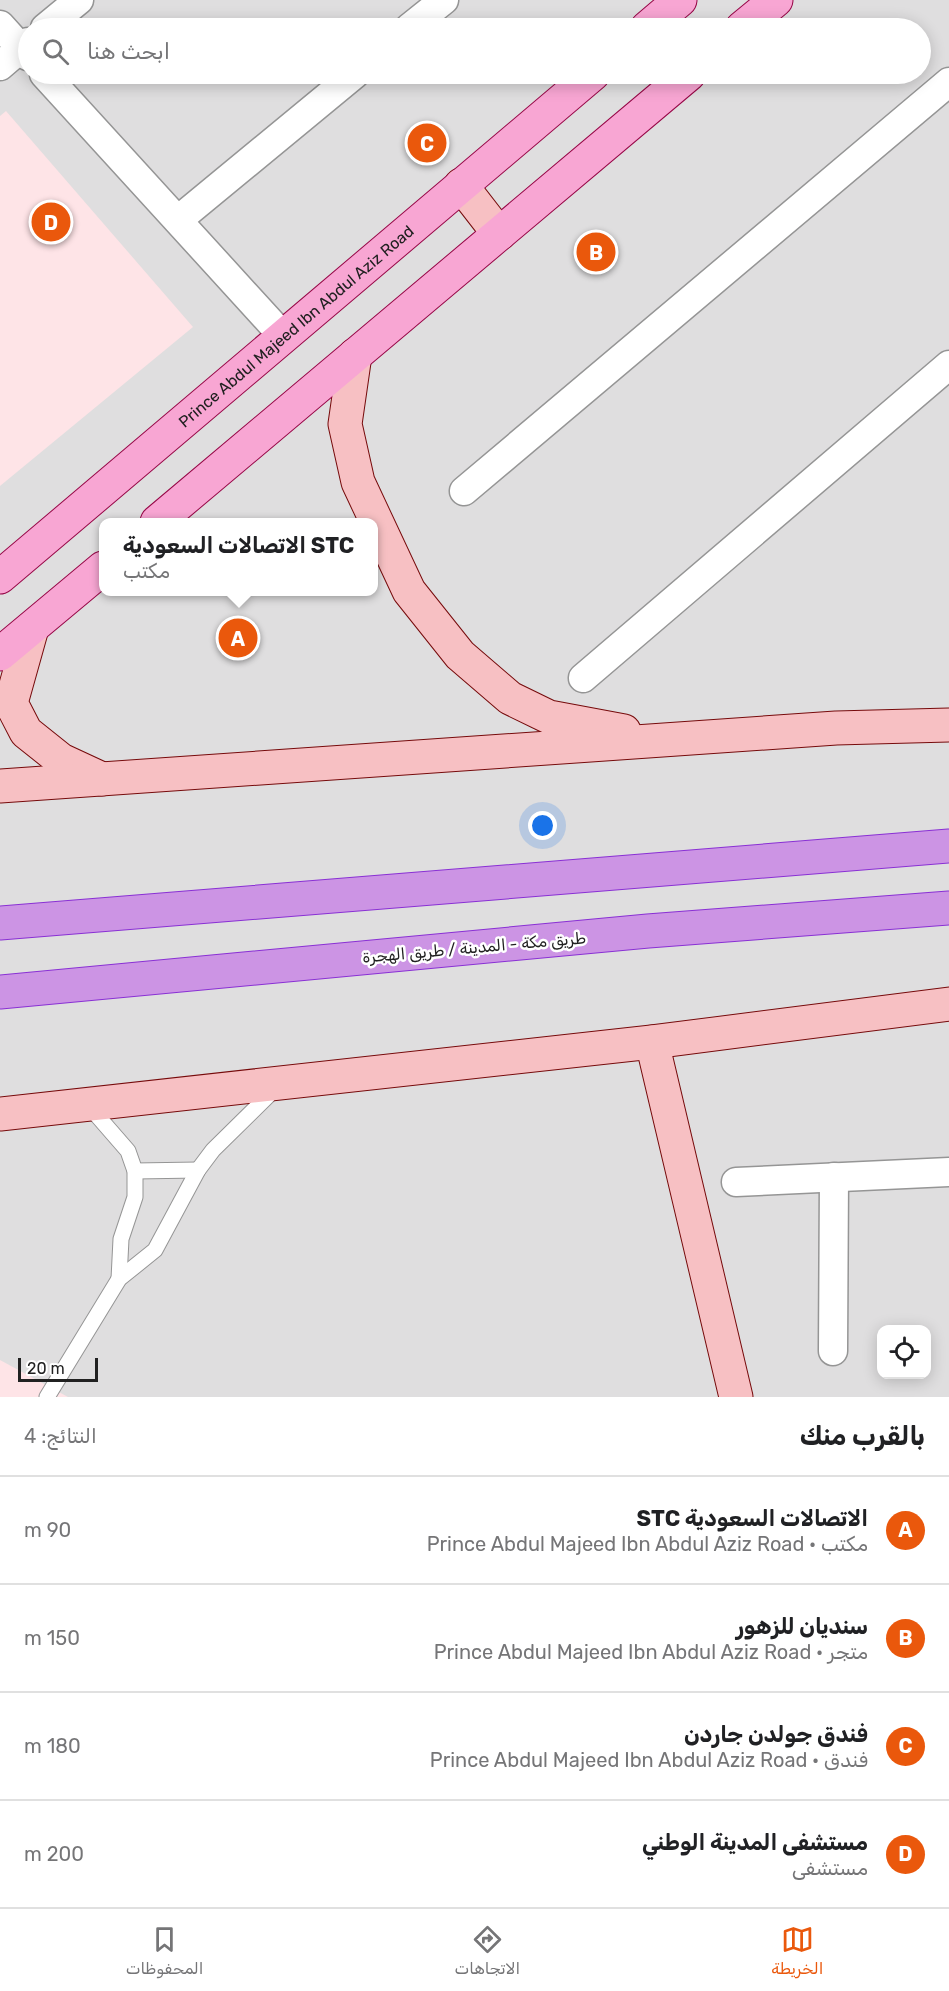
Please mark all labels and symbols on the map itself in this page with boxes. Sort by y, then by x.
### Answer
pin: C [408,120,446,166]
pin: D [32,200,70,244]
street label: Prince Abdul Majeed Ibn Abdul Aziz Road [175,221,418,431]
pin: B [576,230,616,274]
pin: A [218,616,258,660]
your location [528,811,557,840]
street label: طريق مكة - المدينة / طريق الهجرة [361,928,587,968]
scale bar [18,1355,98,1382]

